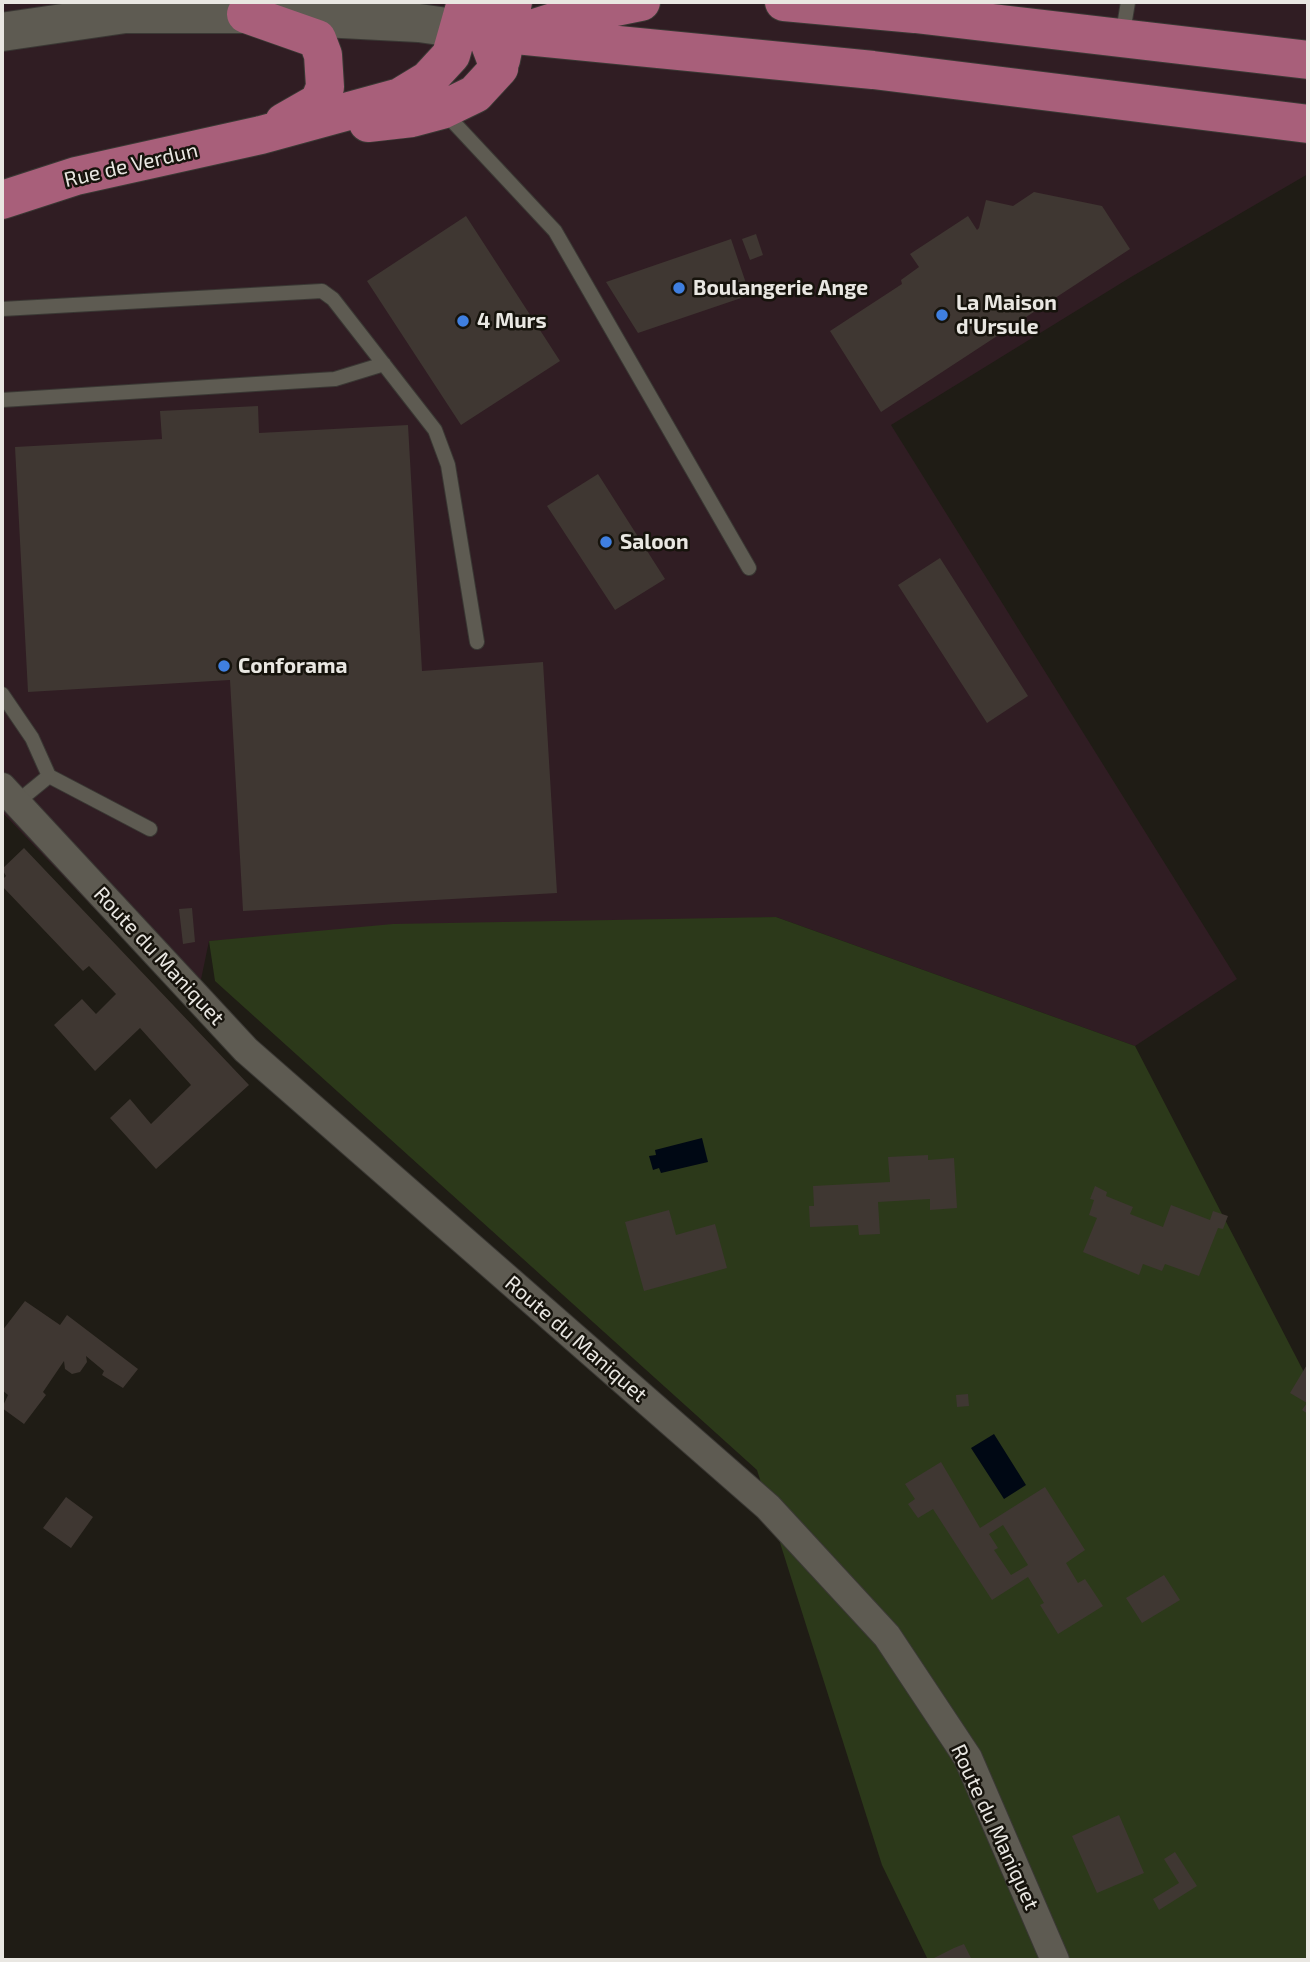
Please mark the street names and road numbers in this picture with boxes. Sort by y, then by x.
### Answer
street label: Rue de Verdun [62,137,200,193]
street label: Route du Maniquet [88,882,230,1030]
street label: Route du Maniquet [500,1270,652,1408]
street label: Route du Maniquet [946,1740,1044,1914]

